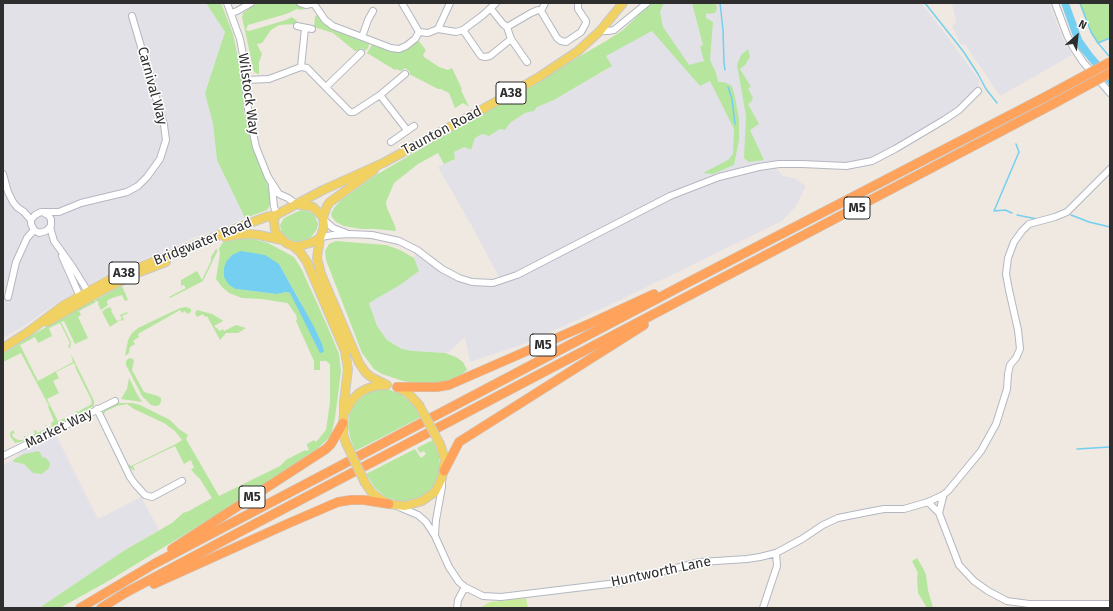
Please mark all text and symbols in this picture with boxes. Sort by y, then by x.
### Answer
north arrow [1057,16,1097,56]
text: N [1076,17,1089,32]
street label: Carnival Way [133,45,171,127]
street label: Wilstock Way [234,52,262,136]
road number: A38 [496,82,526,104]
street label: Taunton Road [399,103,485,159]
road number: M5 [844,197,870,219]
street label: Bridgwater Road [151,215,255,269]
road number: A38 [109,262,139,284]
road number: M5 [530,334,556,356]
street label: Market Way [23,405,95,453]
road number: M5 [239,486,265,508]
street label: Huntworth Lane [609,553,713,591]

